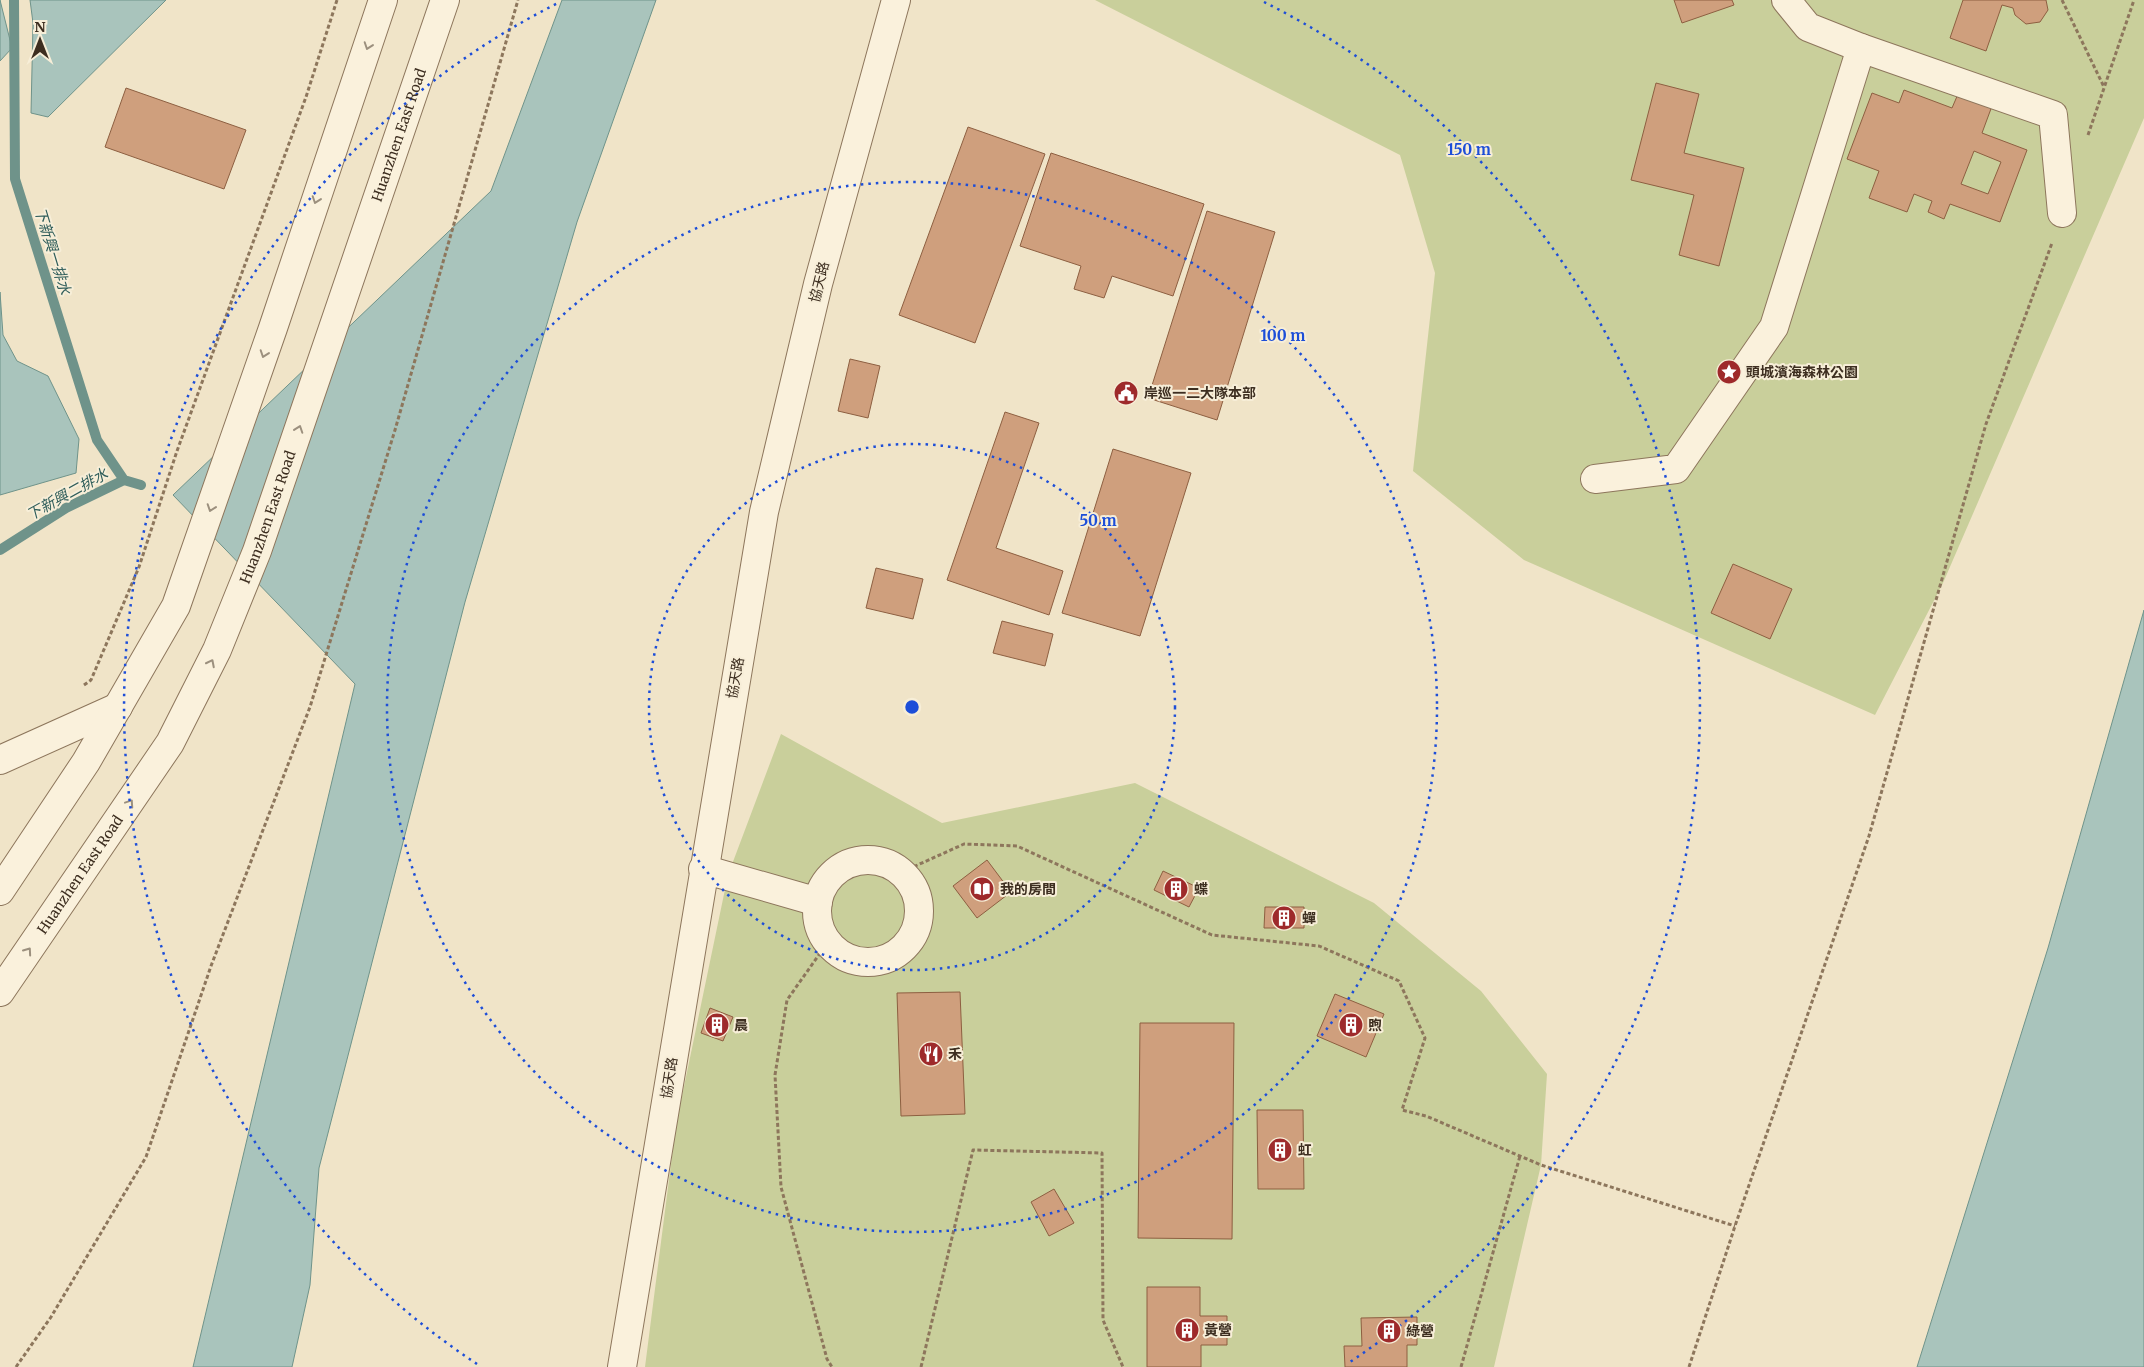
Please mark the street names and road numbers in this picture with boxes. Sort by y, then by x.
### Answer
street label: Huanzhen East Road [368,65,430,204]
street label: 協天路 [805,259,833,305]
street label: Huanzhen East Road [236,448,300,586]
street label: 協天路 [722,656,748,700]
street label: Huanzhen East Road [33,811,127,938]
street label: 協天路 [657,1056,681,1100]

